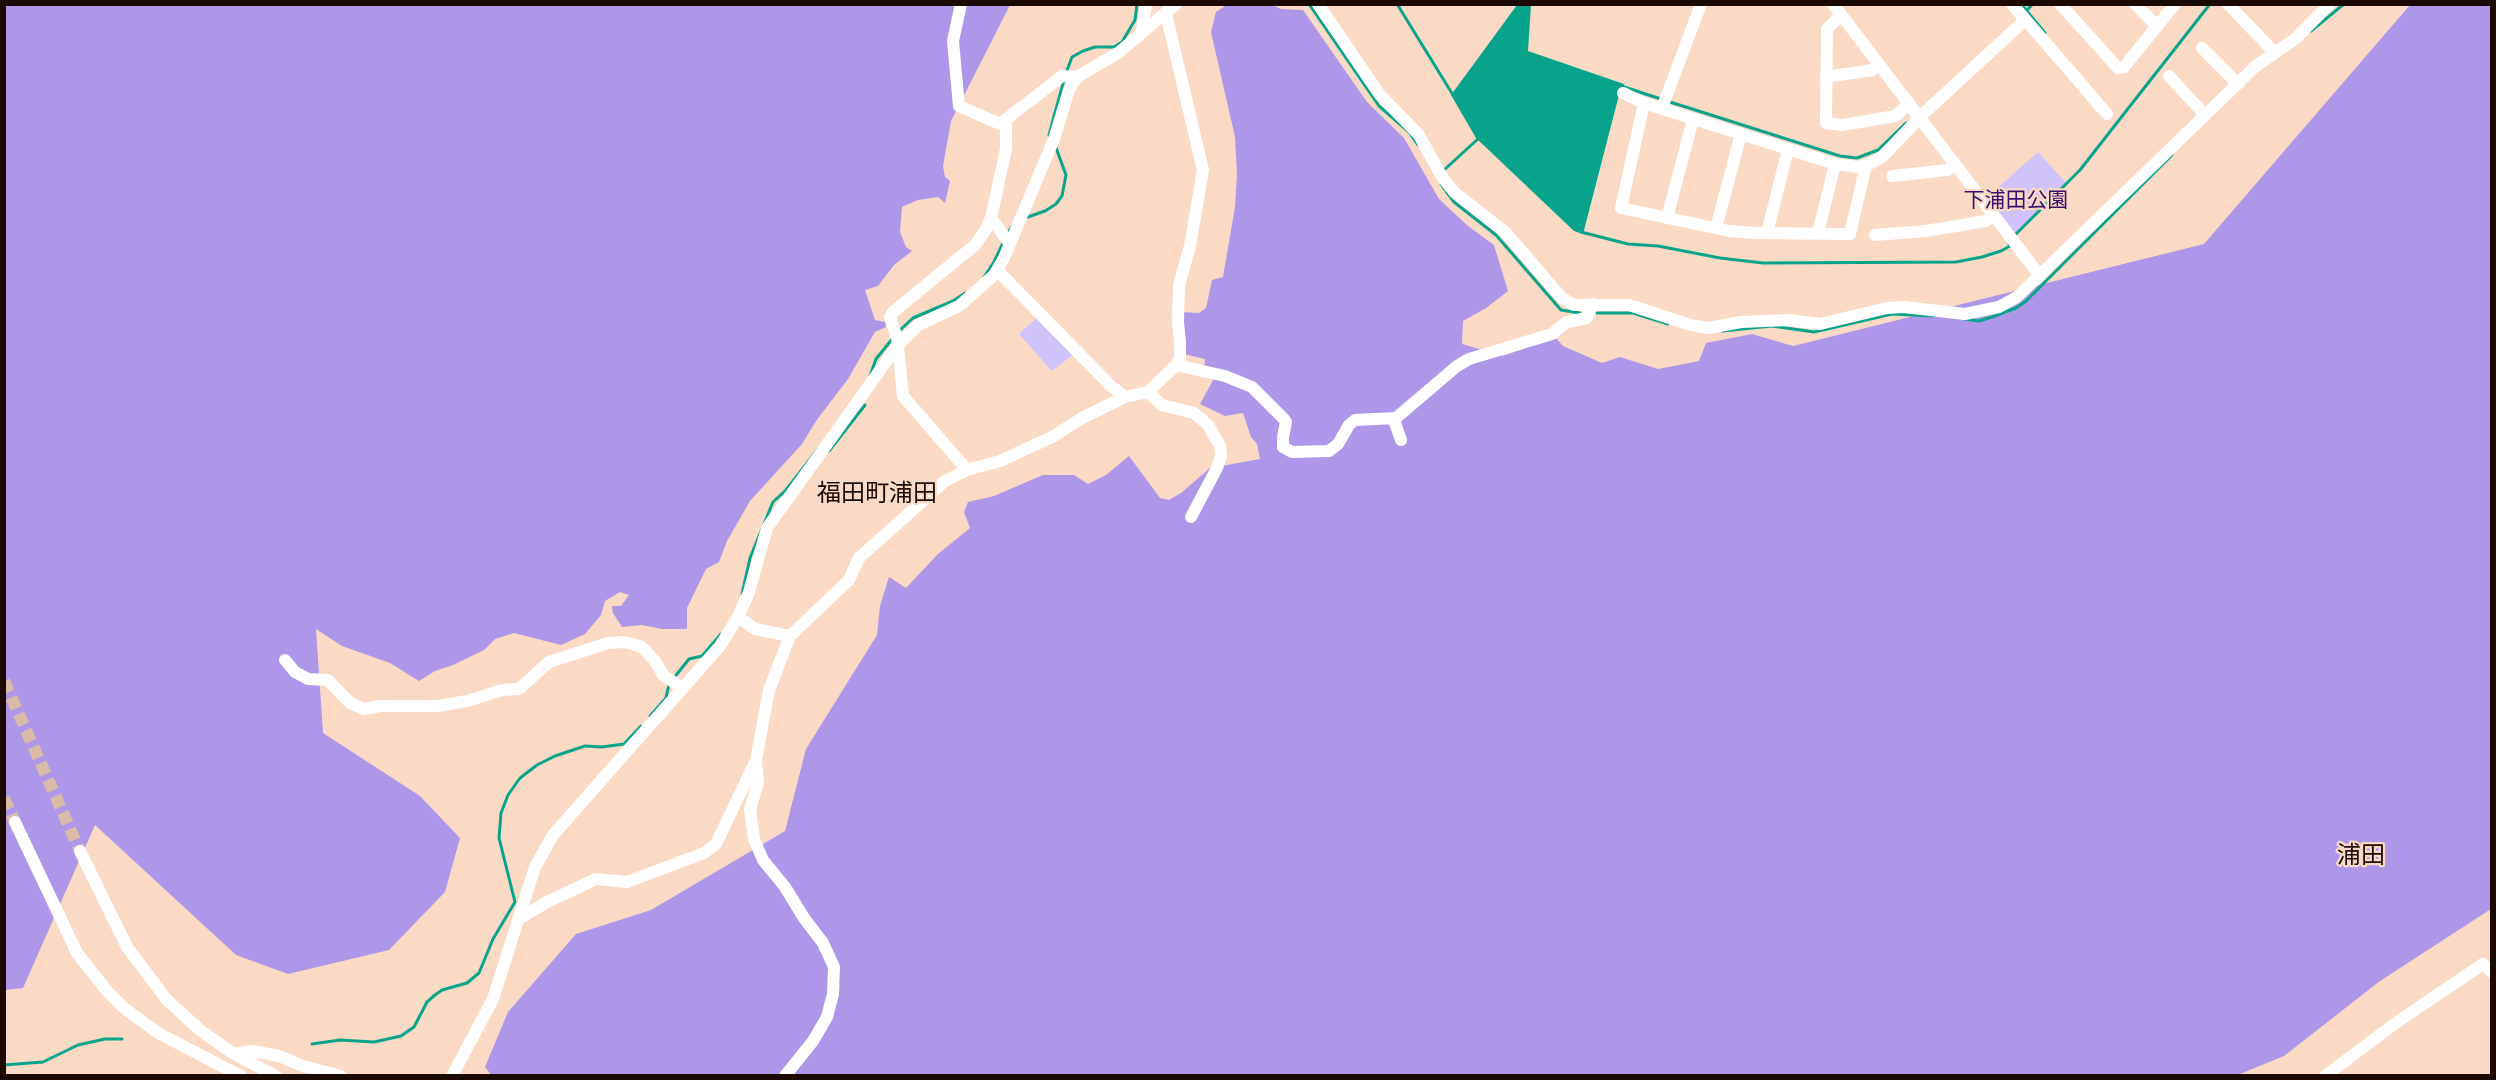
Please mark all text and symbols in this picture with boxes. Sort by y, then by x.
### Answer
park label: 下浦田公園 [1964,188,2068,214]
district label: 福田町浦田 [817,480,937,508]
district label: 浦田 [2337,842,2385,870]

